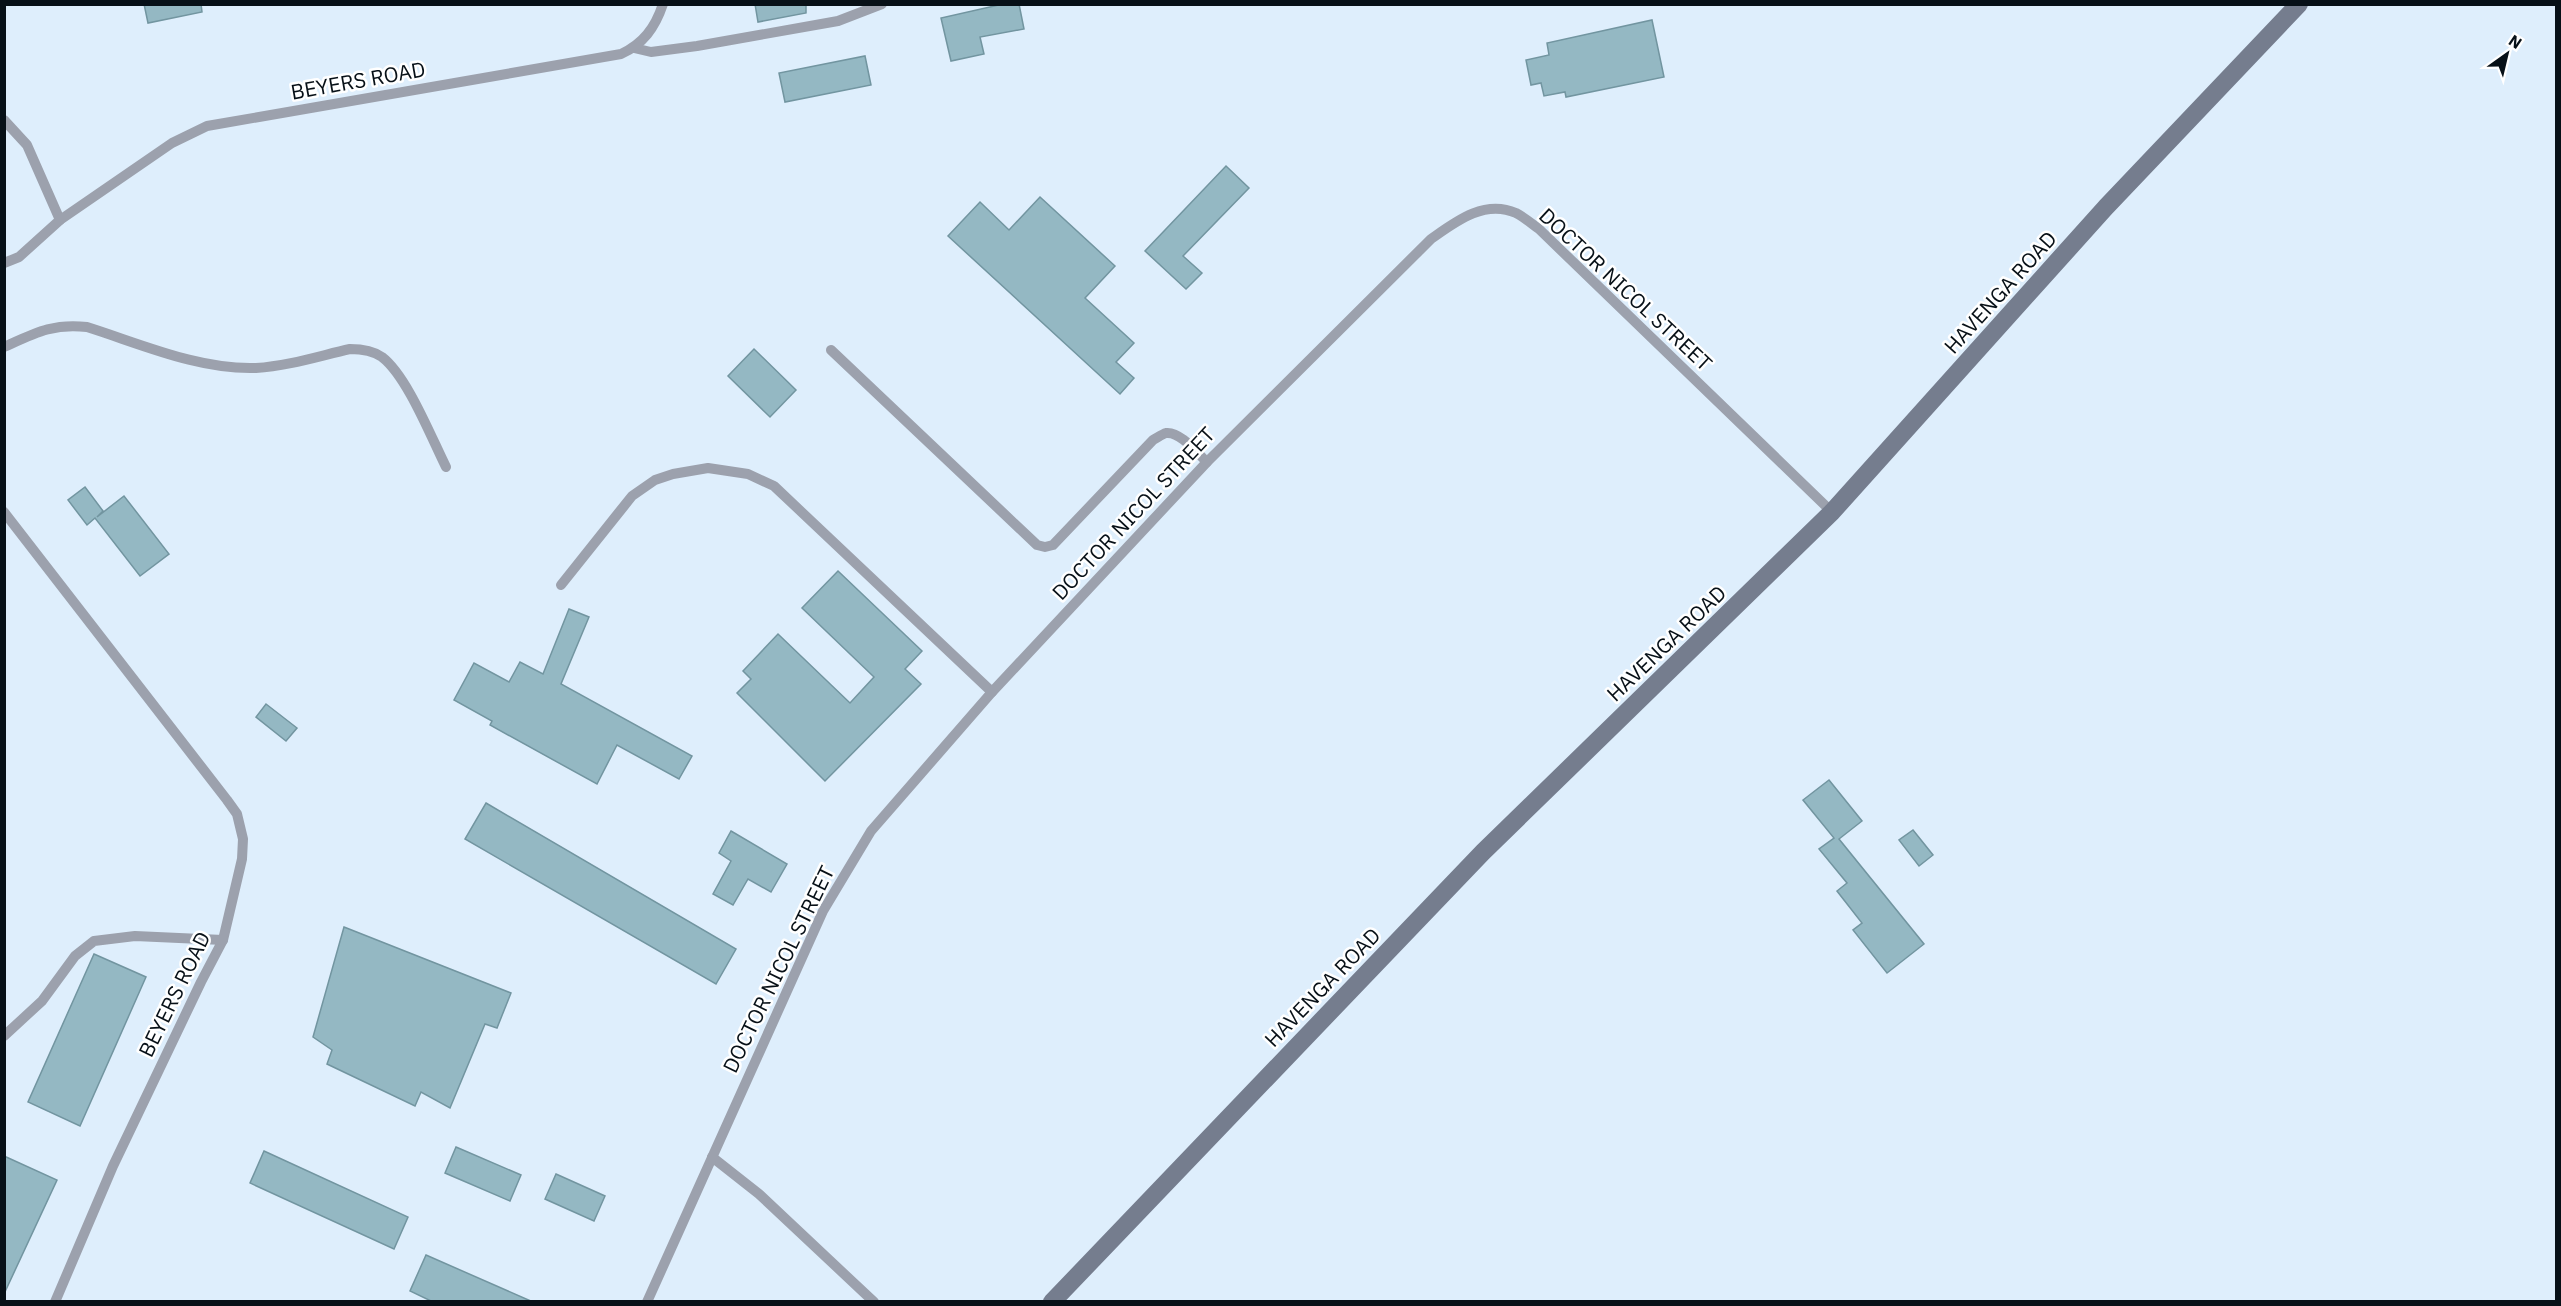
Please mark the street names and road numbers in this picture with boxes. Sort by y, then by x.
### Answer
street label: BEYERS ROAD [289,54,427,106]
street label: DOCTOR NICOL STREET [1533,201,1719,377]
street label: HAVENGA ROAD [1938,225,2062,359]
street label: DOCTOR NICOL STREET [1045,420,1221,606]
street label: HAVENGA ROAD [1600,579,1732,707]
street label: DOCTOR NICOL STREET [716,861,840,1077]
street label: HAVENGA ROAD [1258,921,1386,1053]
street label: BEYERS ROAD [132,927,216,1061]

